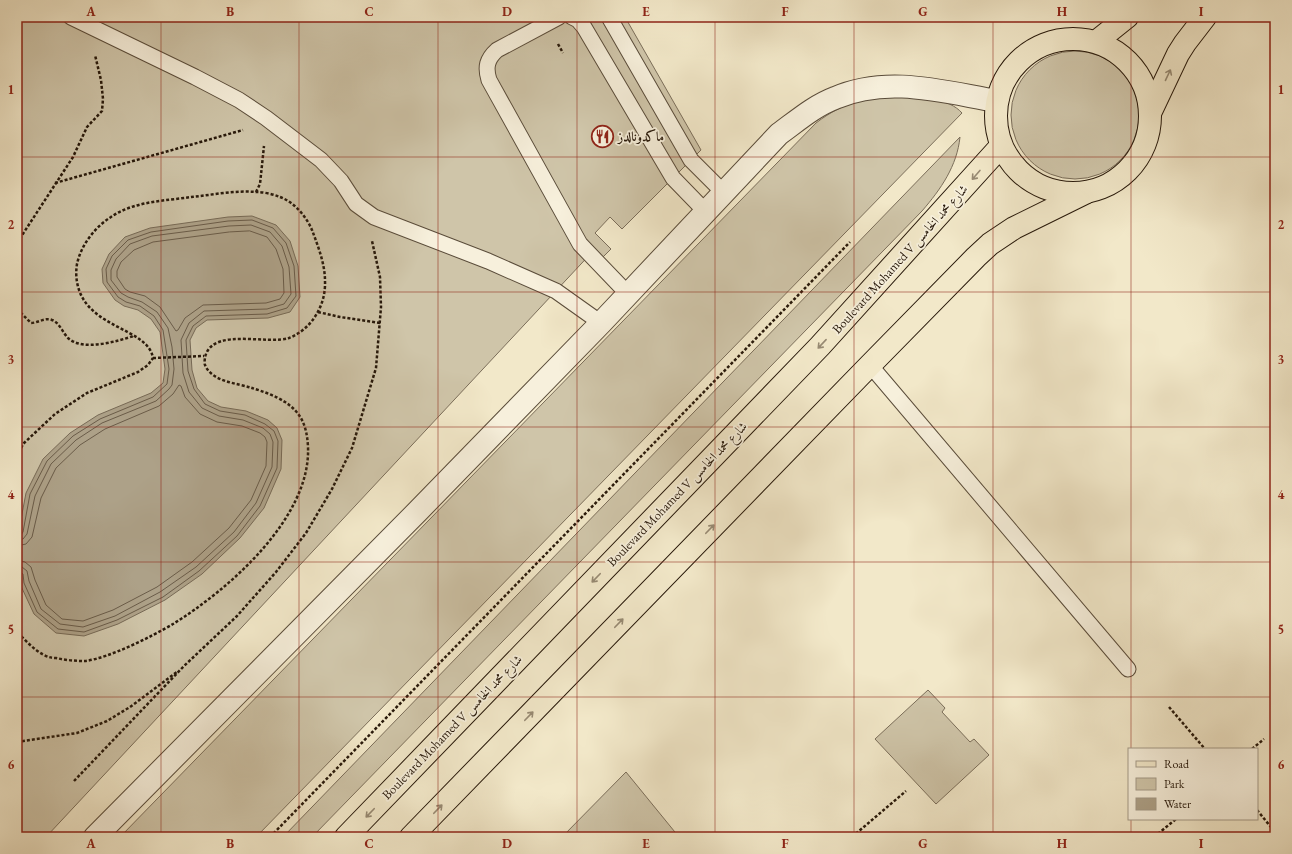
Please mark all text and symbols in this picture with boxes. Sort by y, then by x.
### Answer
text: A [85,3,96,20]
text: B [226,3,234,20]
text: C [364,3,374,20]
text: D [502,3,512,20]
text: E [642,3,650,20]
text: F [781,3,789,20]
text: G [918,3,928,20]
text: H [1057,3,1068,20]
text: I [1199,3,1204,20]
one-way arrow [1165,70,1172,82]
text: 1 [8,81,15,98]
text: 1 [1278,81,1285,98]
restaurant icon: ماكدونالدز [589,123,615,149]
place label: ماكدونالدز [616,128,664,145]
one-way arrow [971,170,980,180]
street label: Boulevard Mohamed V شارع محمد الخامس [828,181,974,339]
text: 2 [8,216,15,233]
text: 2 [1278,216,1285,233]
one-way arrow [818,339,827,349]
text: 3 [8,351,15,368]
text: 3 [1278,351,1285,368]
street label: Boulevard Mohamed V شارع محمد الخامس [603,418,753,572]
text: 4 [8,486,15,503]
text: 4 [1278,486,1285,503]
one-way arrow [705,524,715,534]
one-way arrow [591,573,601,583]
one-way arrow [614,618,623,628]
text: 5 [8,621,14,638]
text: 5 [1278,621,1284,638]
street label: Boulevard Mohamed V شارع محمد الخامس [378,651,528,805]
one-way arrow [524,711,533,721]
legend [1128,748,1258,820]
text: 6 [8,756,15,773]
text: Road [1164,756,1190,772]
text: 6 [1278,756,1285,773]
text: Park [1164,776,1185,792]
text: Water [1164,796,1191,812]
one-way arrow [433,804,443,814]
one-way arrow [365,808,374,818]
text: A [85,835,96,852]
text: B [226,835,234,852]
text: C [364,835,374,852]
text: D [502,835,512,852]
text: E [642,835,650,852]
text: F [781,835,789,852]
text: G [918,835,928,852]
text: H [1057,835,1068,852]
text: I [1199,835,1204,852]

